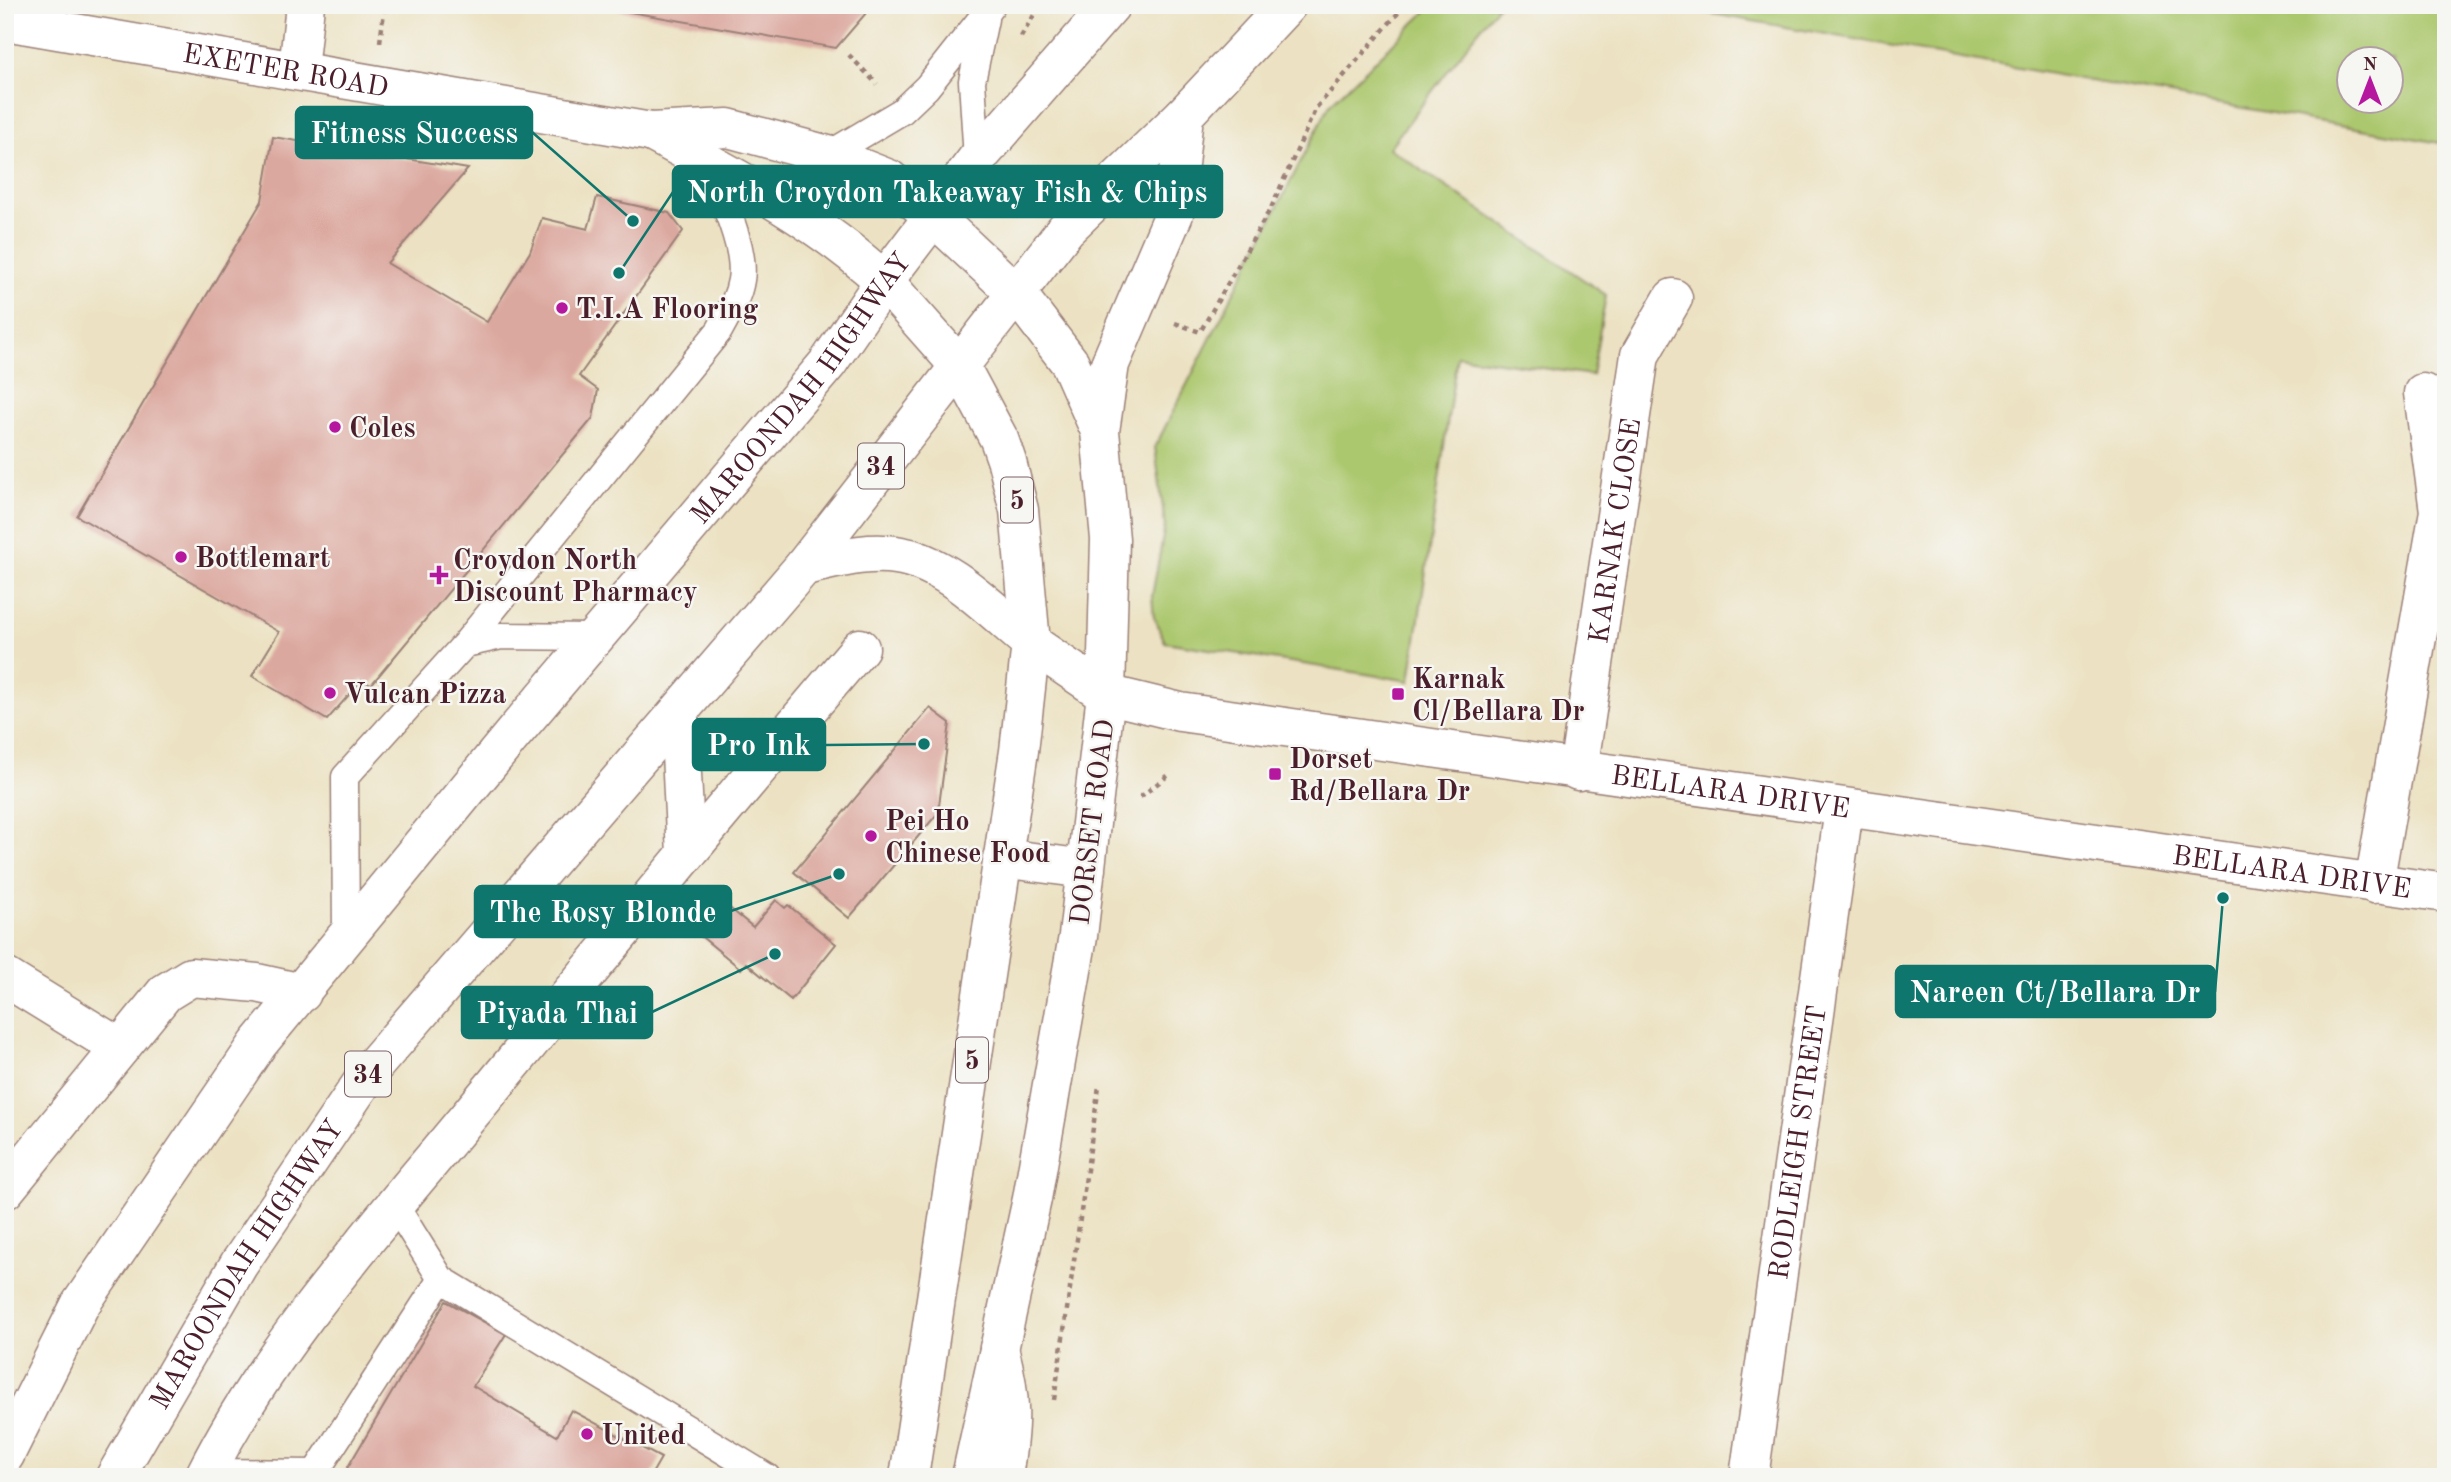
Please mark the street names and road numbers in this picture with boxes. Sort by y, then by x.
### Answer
street label: EXETER ROAD [180,41,390,104]
street label: MAROONDAH HIGHWAY [687,249,917,530]
street label: KARNAK CLOSE [1586,416,1647,646]
road number: 34 [858,444,904,488]
road number: 5 [1001,478,1033,522]
street label: DORSET ROAD [1067,718,1120,927]
street label: BELLARA DRIVE [1609,763,1851,825]
street label: BELLARA DRIVE [2170,843,2413,905]
street label: RODLEIGH STREET [1766,1004,1833,1282]
road number: 5 [956,1037,988,1082]
road number: 34 [345,1051,391,1096]
street label: MAROONDAH HIGHWAY [147,1116,350,1415]

